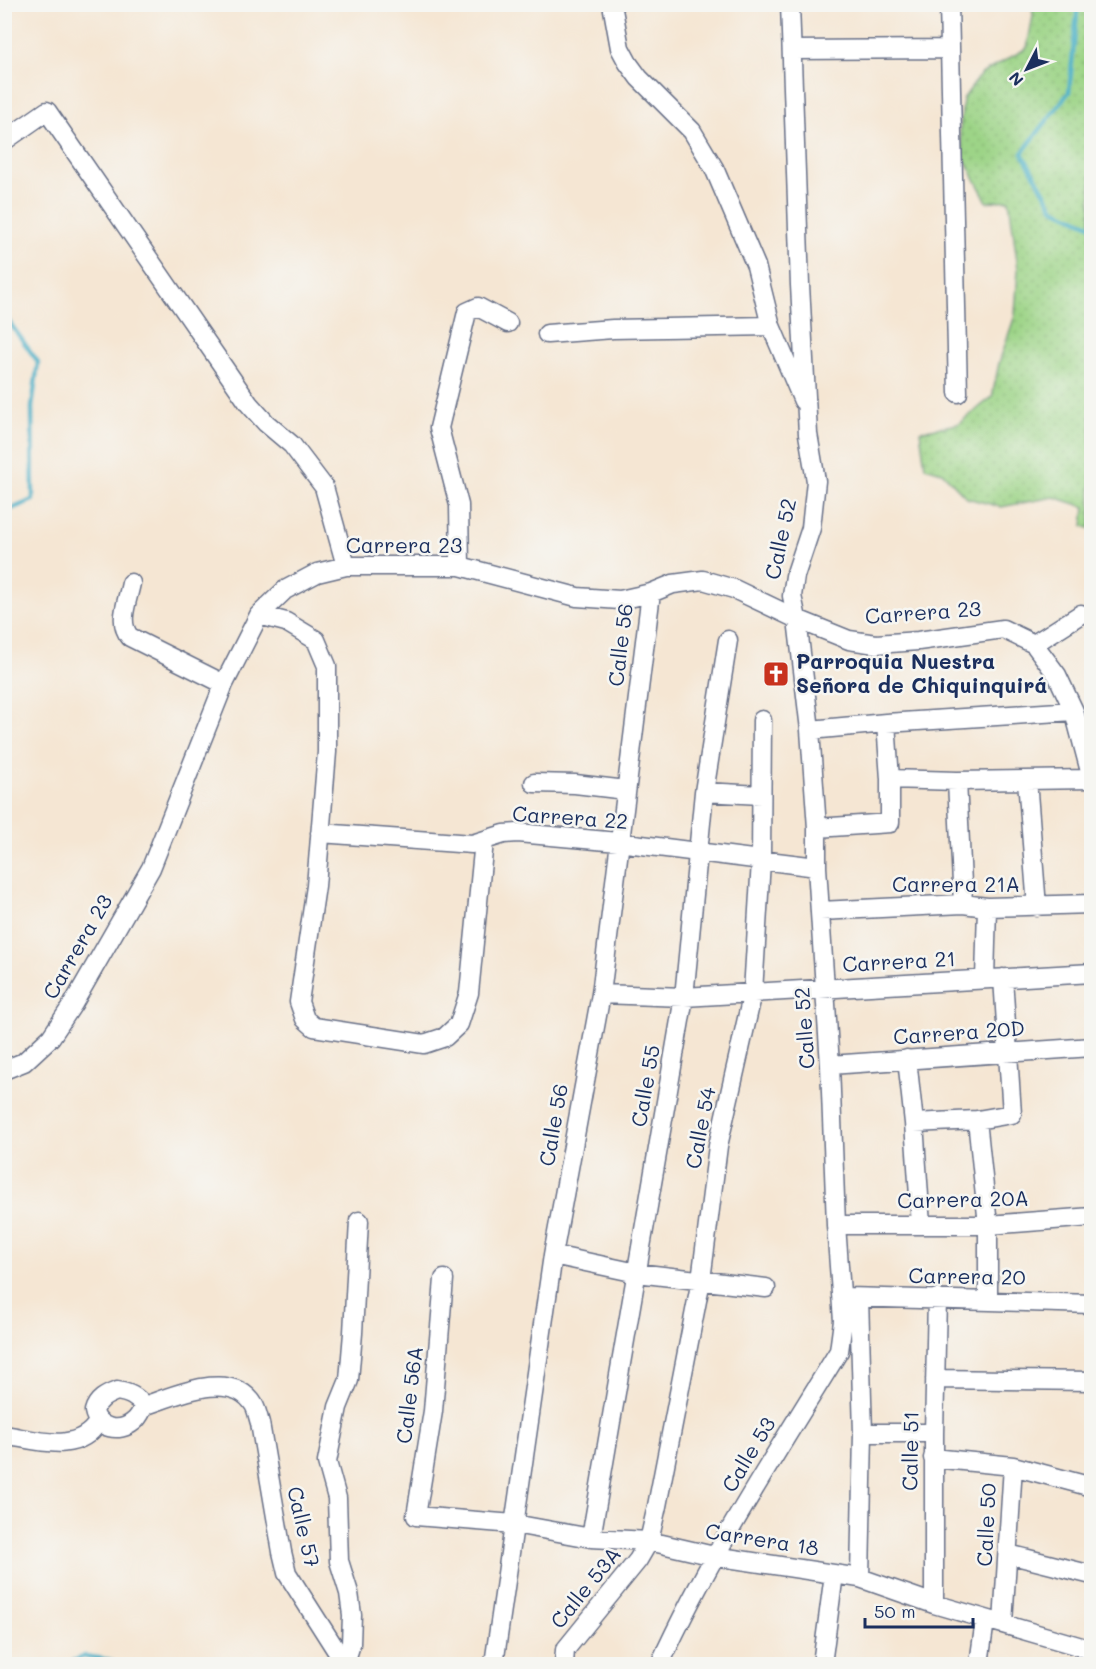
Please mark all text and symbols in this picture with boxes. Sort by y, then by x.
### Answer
north arrow [997,39,1057,99]
text: N [1004,68,1027,91]
street label: Calle 52 [758,496,801,582]
street label: Carrera 23 [346,531,462,558]
street label: Carrera 23 [864,594,982,629]
street label: Calle 56 [601,602,638,688]
place label: Parroquia Nuestra Señora de Chiquinquirá [796,647,1047,698]
church icon: Parroquia Nuestra Señora de Chiquinquirá [761,659,791,689]
street label: Carrera 22 [511,799,629,834]
street label: Carrera 21A [892,870,1020,897]
street label: Carrera 23 [36,889,118,1003]
street label: Carrera 21 [841,944,956,977]
street label: Calle 52 [787,986,820,1070]
street label: Carrera 20D [892,1013,1025,1050]
street label: Calle 55 [624,1043,665,1129]
street label: Calle 56 [532,1081,573,1168]
street label: Calle 54 [678,1084,721,1171]
street label: Carrera 20A [897,1184,1029,1213]
street label: Carrera 20 [908,1261,1026,1290]
street label: Calle 56A [389,1345,428,1445]
street label: Calle 51 [895,1411,924,1491]
street label: Calle 53 [715,1412,781,1497]
street label: Calle 50 [970,1482,1001,1567]
street label: Calle 57 [282,1484,327,1570]
street label: Carrera 18 [704,1516,821,1561]
street label: Calle 53A [544,1541,626,1633]
scale bar [865,1591,973,1629]
text: 50 m [874,1599,916,1623]

